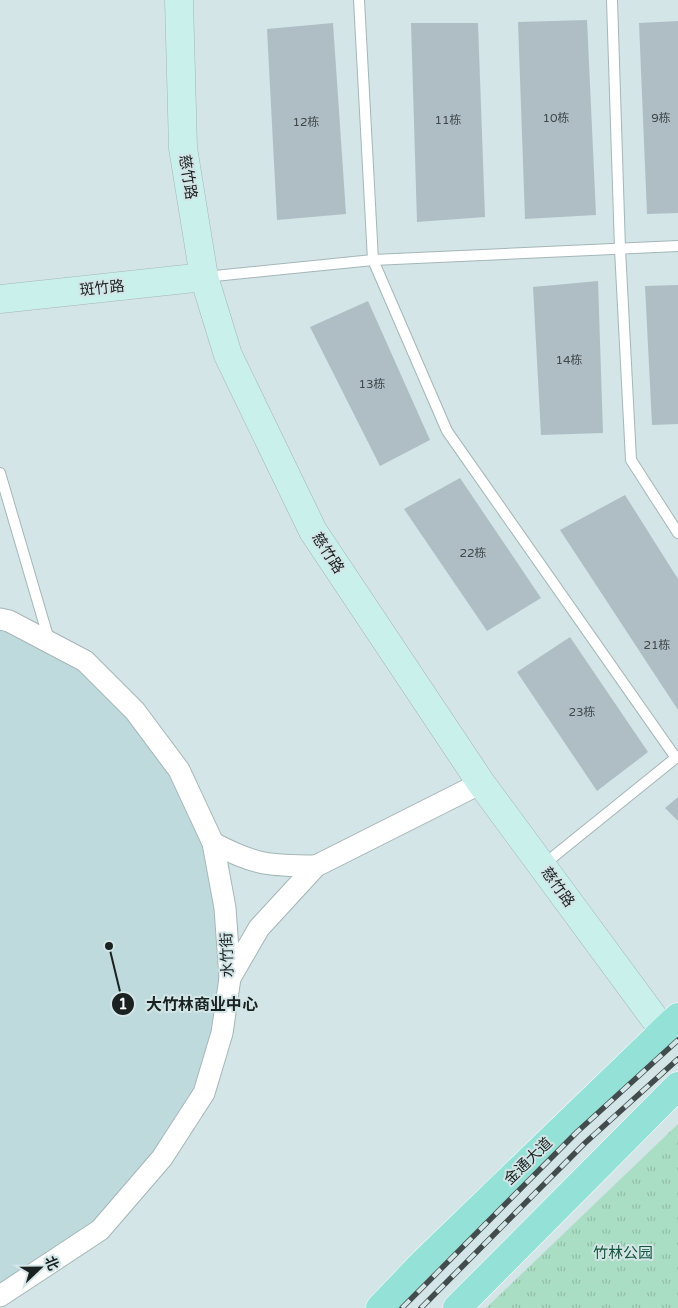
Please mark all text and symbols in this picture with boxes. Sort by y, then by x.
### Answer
house number: 10栋 [542,111,570,125]
house number: 9栋 [651,111,671,125]
house number: 11栋 [434,113,462,127]
house number: 12栋 [292,115,320,129]
street label: 慈竹路 [176,153,200,201]
street label: 斑竹路 [79,277,125,299]
house number: 14栋 [555,353,583,367]
house number: 13栋 [358,377,386,391]
street label: 慈竹路 [308,529,348,577]
house number: 22栋 [459,546,487,560]
house number: 21栋 [643,638,671,652]
house number: 23栋 [568,705,596,719]
street label: 慈竹路 [537,864,579,910]
street label: 水竹街 [217,932,237,978]
callout: 大竹林商业中心 [111,989,268,1020]
text: 1 [118,995,128,1013]
text: 大竹林商业中心 [146,995,258,1015]
street label: 金通大道 [500,1134,556,1188]
north arrow [15,1243,65,1293]
park label: 竹林公园 [593,1244,653,1262]
text: 北 [41,1254,62,1273]

